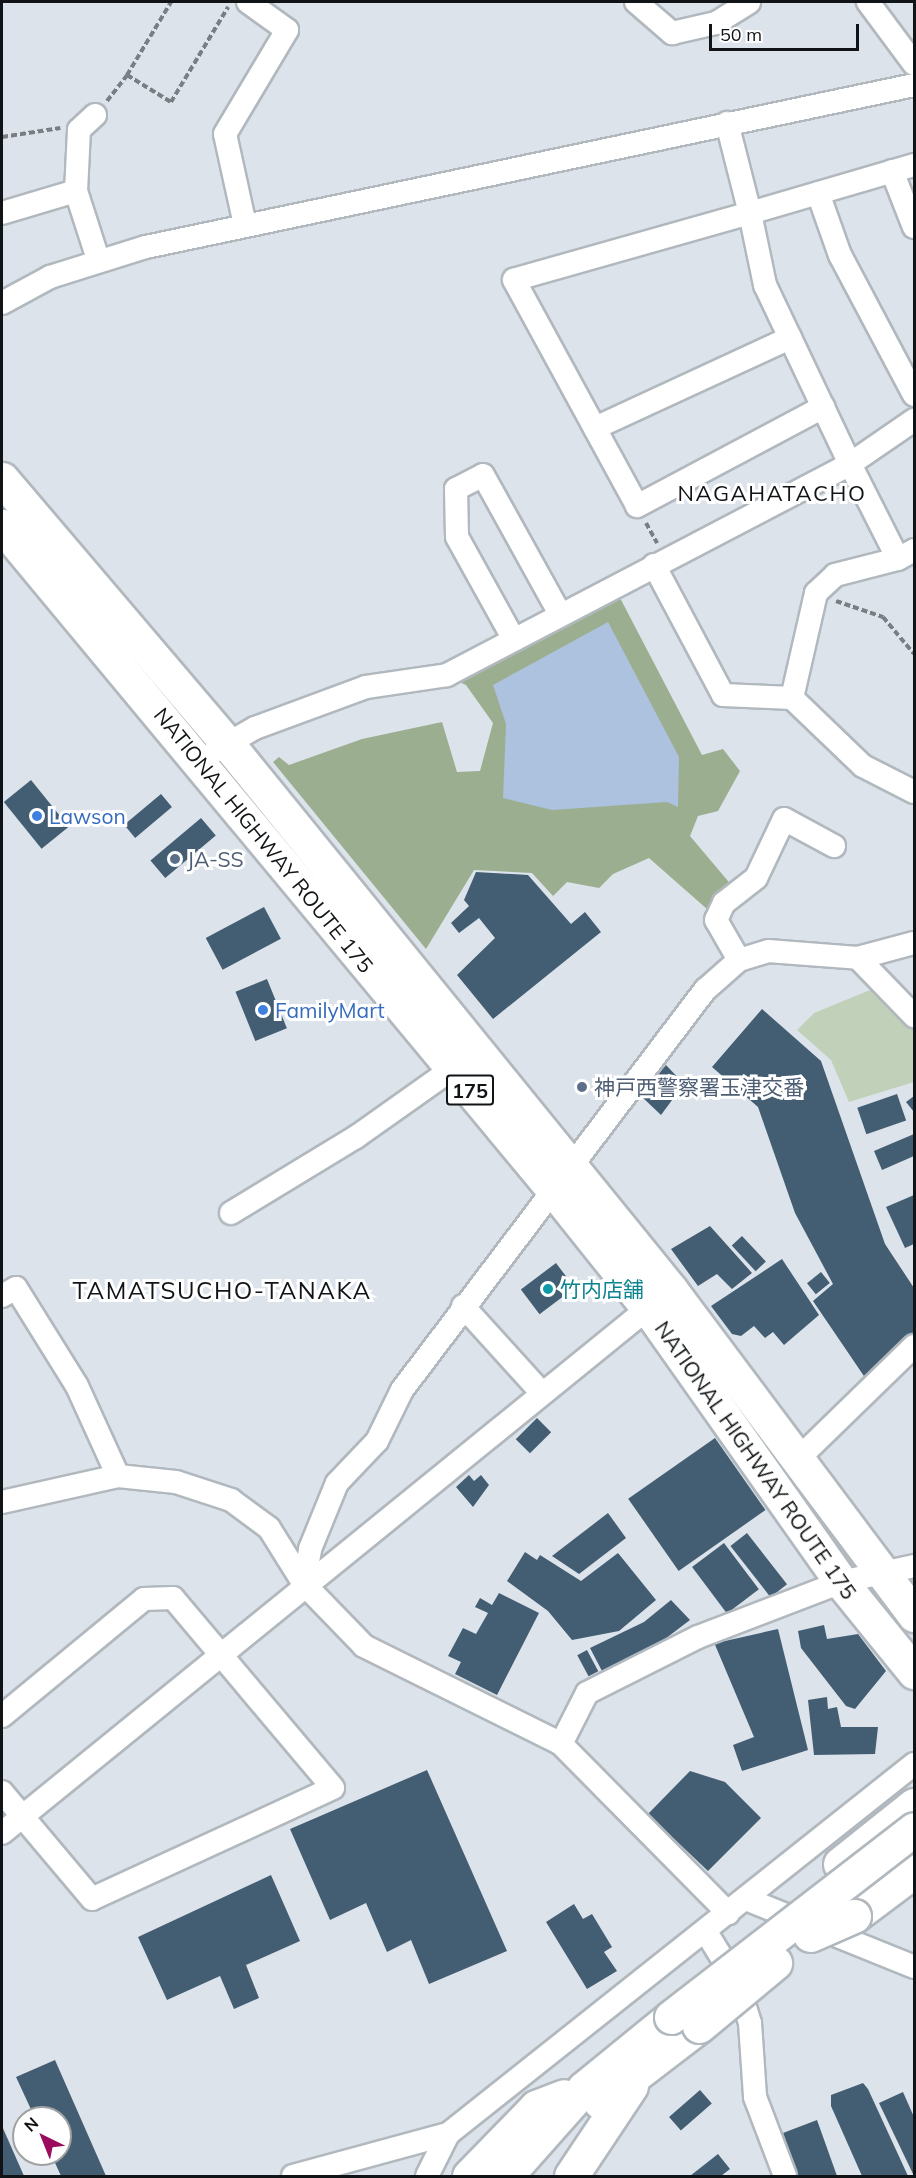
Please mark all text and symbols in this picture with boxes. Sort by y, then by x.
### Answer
scale bar [712,12,862,50]
text: 50 m [720,23,762,46]
district label: NAGAHATACHO [678,481,866,507]
street label: NATIONAL HIGHWAY ROUTE 175 [149,702,379,978]
place label: Lawson [49,803,126,829]
marker: Lawson [30,809,44,823]
place label: JA-SS [187,846,244,872]
marker: JA-SS [168,852,182,866]
place label: FamilyMart [275,997,385,1023]
marker: FamilyMart [256,1003,270,1017]
road number: 175 [446,1073,494,1107]
place label: 神戸西警察署玉津交番 [594,1074,804,1100]
marker: 神戸西警察署玉津交番 [575,1080,589,1094]
place label: 竹内店舗 [560,1276,644,1302]
district label: TAMATSUCHO-TANAKA [72,1277,372,1305]
marker: 竹内店舗 [541,1282,555,1296]
street label: NATIONAL HIGHWAY ROUTE 175 [650,1316,862,1604]
north arrow [12,2106,72,2166]
text: N [20,2113,42,2136]

